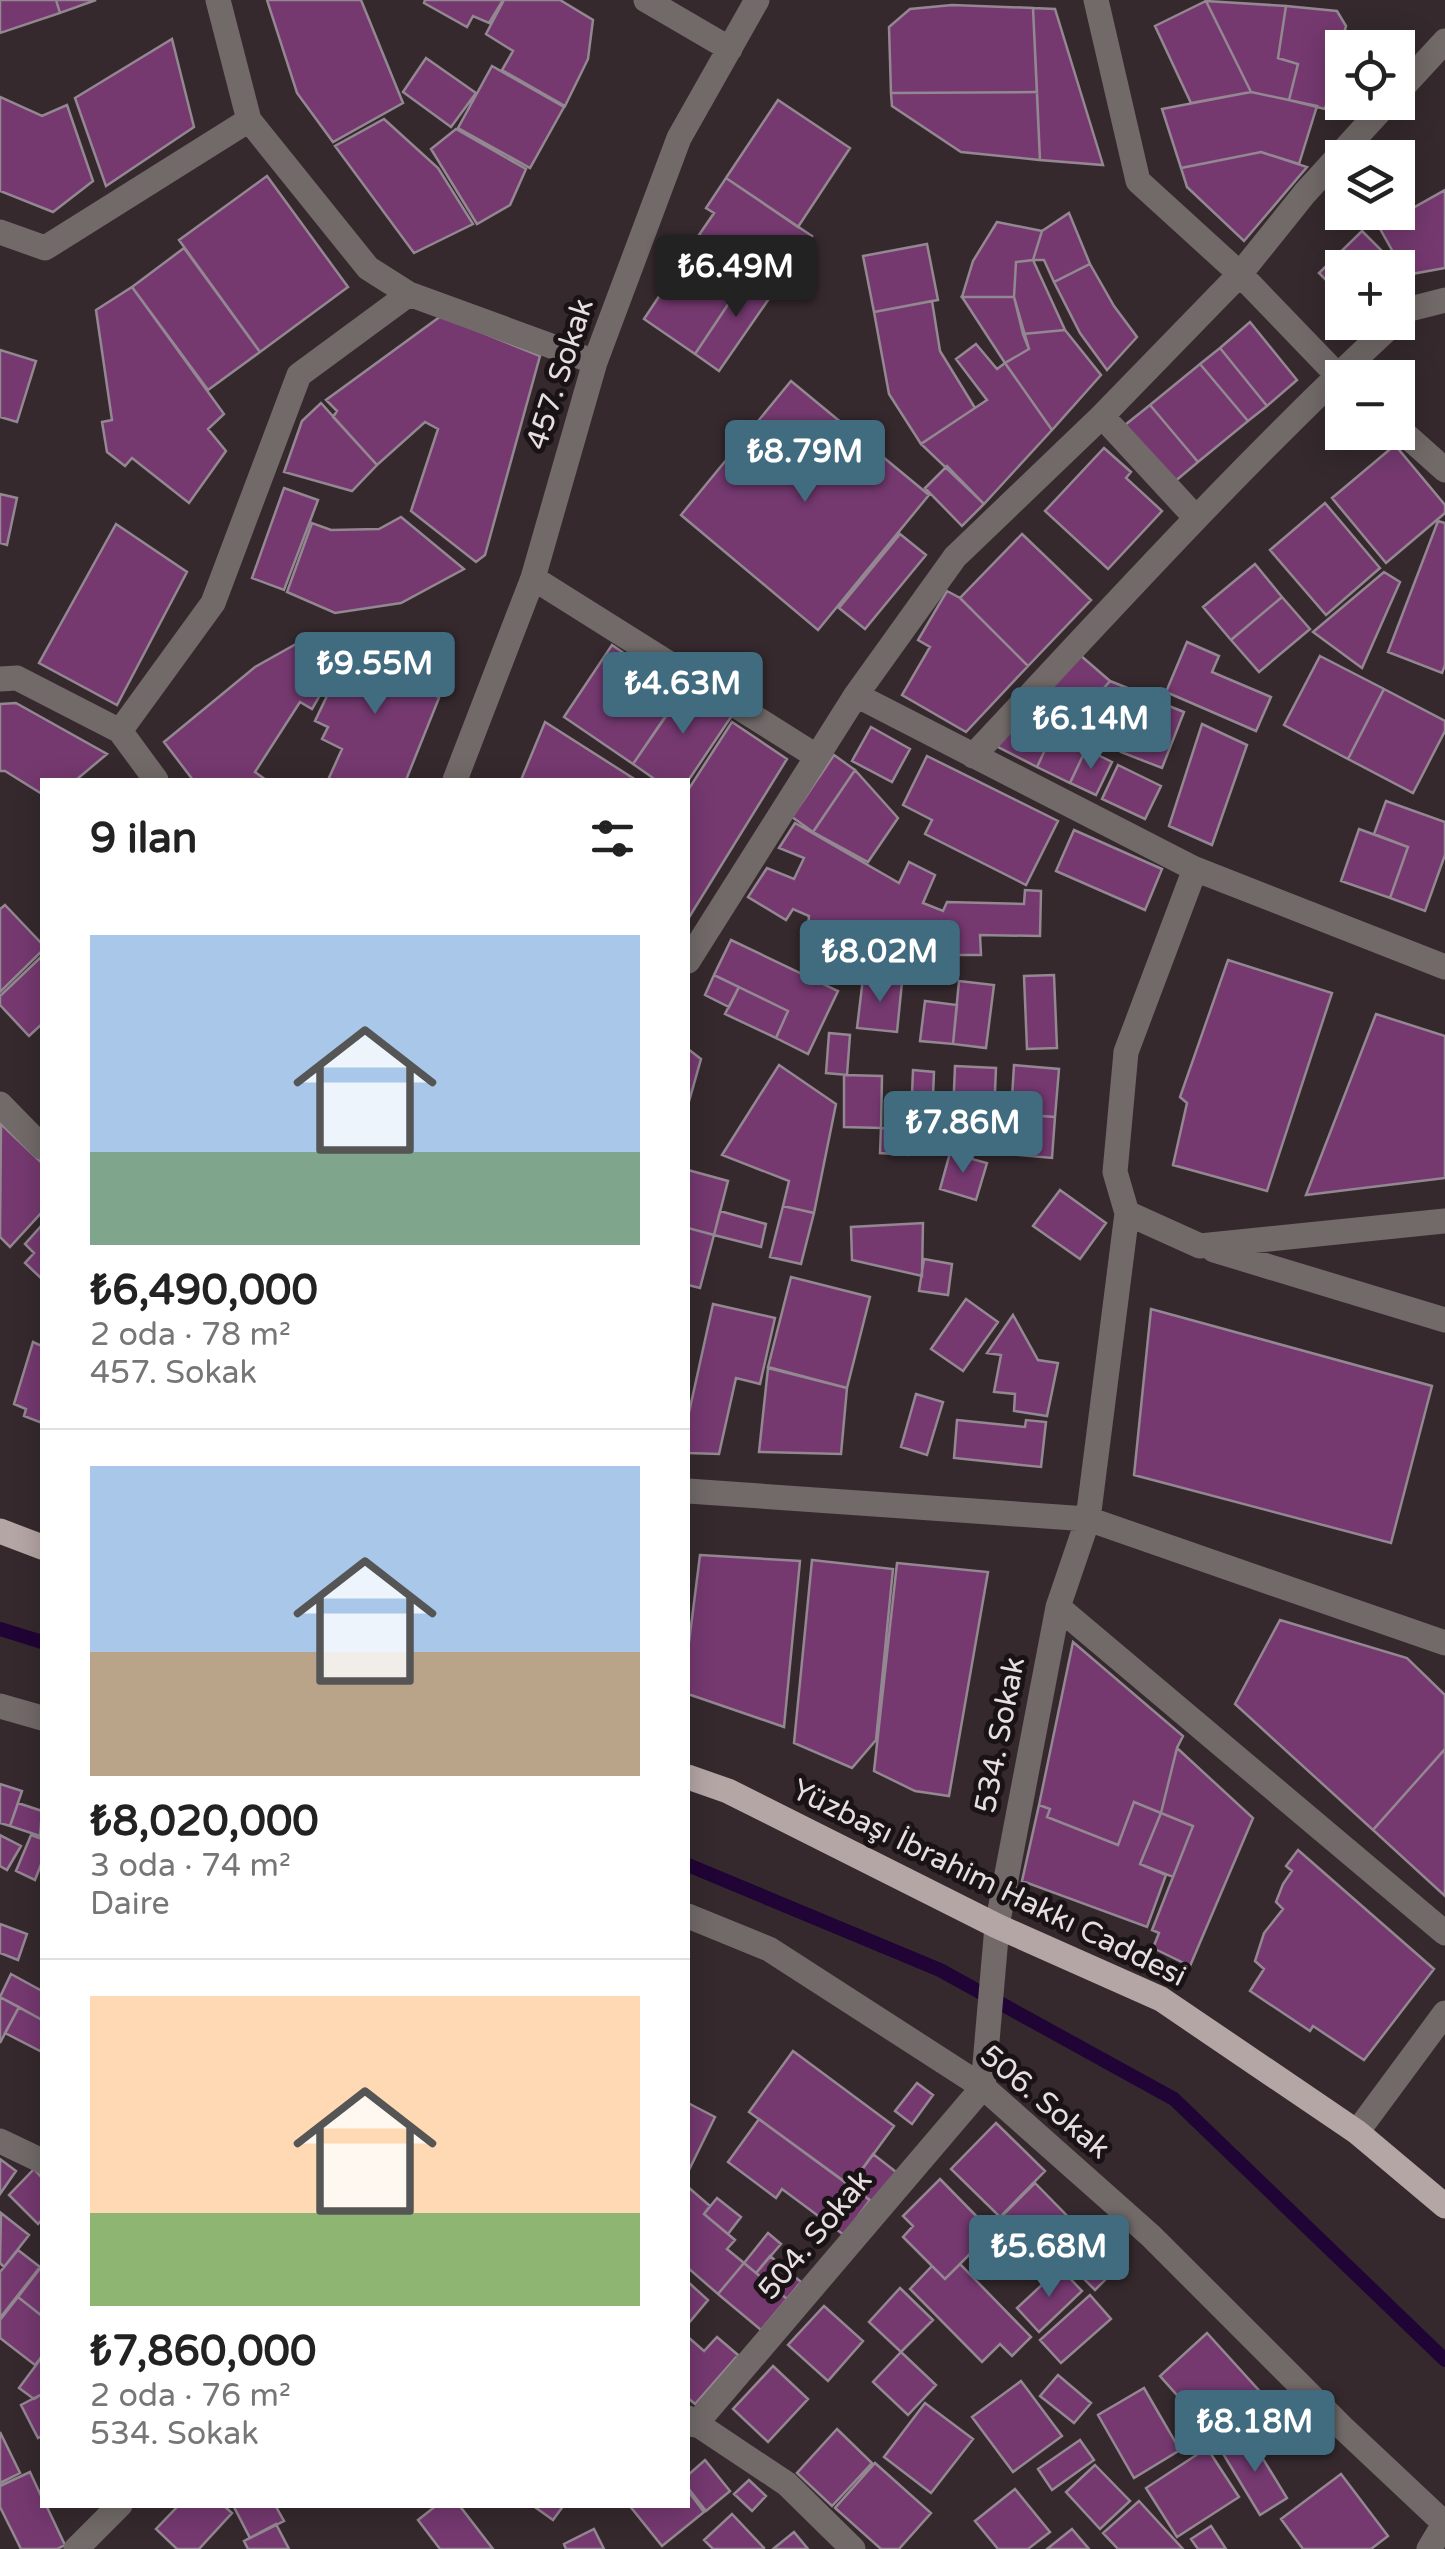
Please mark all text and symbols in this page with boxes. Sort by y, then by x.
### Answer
map controls [1325,30,1415,450]
button: locate [1325,30,1415,120]
button: layers [1325,140,1415,230]
pin: ₺6.49M [655,235,817,320]
text: ₺6.49M [678,248,794,286]
button: + [1325,250,1415,340]
street label: 457. Sokak [518,294,602,454]
button: − [1325,360,1415,450]
pin: ₺8.79M [724,420,886,505]
text: ₺8.79M [747,433,863,471]
pin: ₺9.55M [294,632,456,717]
text: ₺9.55M [317,645,433,683]
pin: ₺4.63M [602,652,764,737]
text: ₺4.63M [625,665,741,703]
pin: ₺6.14M [1010,687,1172,772]
text: ₺6.14M [1033,700,1149,738]
icon: filters [585,811,640,866]
text: 9 ilan [90,813,197,864]
pin: ₺8.02M [799,920,961,1005]
text: ₺8.02M [822,933,938,971]
icon: home [275,1000,455,1180]
pin: ₺7.86M [882,1091,1044,1176]
text: ₺7.86M [906,1104,1020,1142]
text: ₺6,490,000 [90,1265,318,1316]
text: 2 oda · 78 m² [90,1316,291,1354]
text: 457. Sokak [90,1354,257,1392]
icon: home [275,1531,455,1711]
street label: 534. Sokak [967,1654,1033,1816]
street label: Yüzbaşı İbrahim Hakkı Caddesi [786,1771,1192,1995]
text: ₺8,020,000 [90,1796,319,1847]
text: 3 oda · 74 m² [90,1847,291,1885]
text: Daire [90,1885,170,1923]
street label: 506. Sokak [973,2037,1117,2167]
icon: home [275,2061,455,2241]
street label: 504. Sokak [750,2163,880,2307]
pin: ₺5.68M [968,2215,1130,2300]
text: ₺5.68M [991,2228,1107,2266]
text: ₺7,860,000 [90,2326,316,2377]
text: 2 oda · 76 m² [90,2377,291,2415]
pin: ₺8.18M [1174,2390,1336,2475]
text: ₺8.18M [1197,2403,1313,2441]
text: 534. Sokak [90,2415,259,2453]

